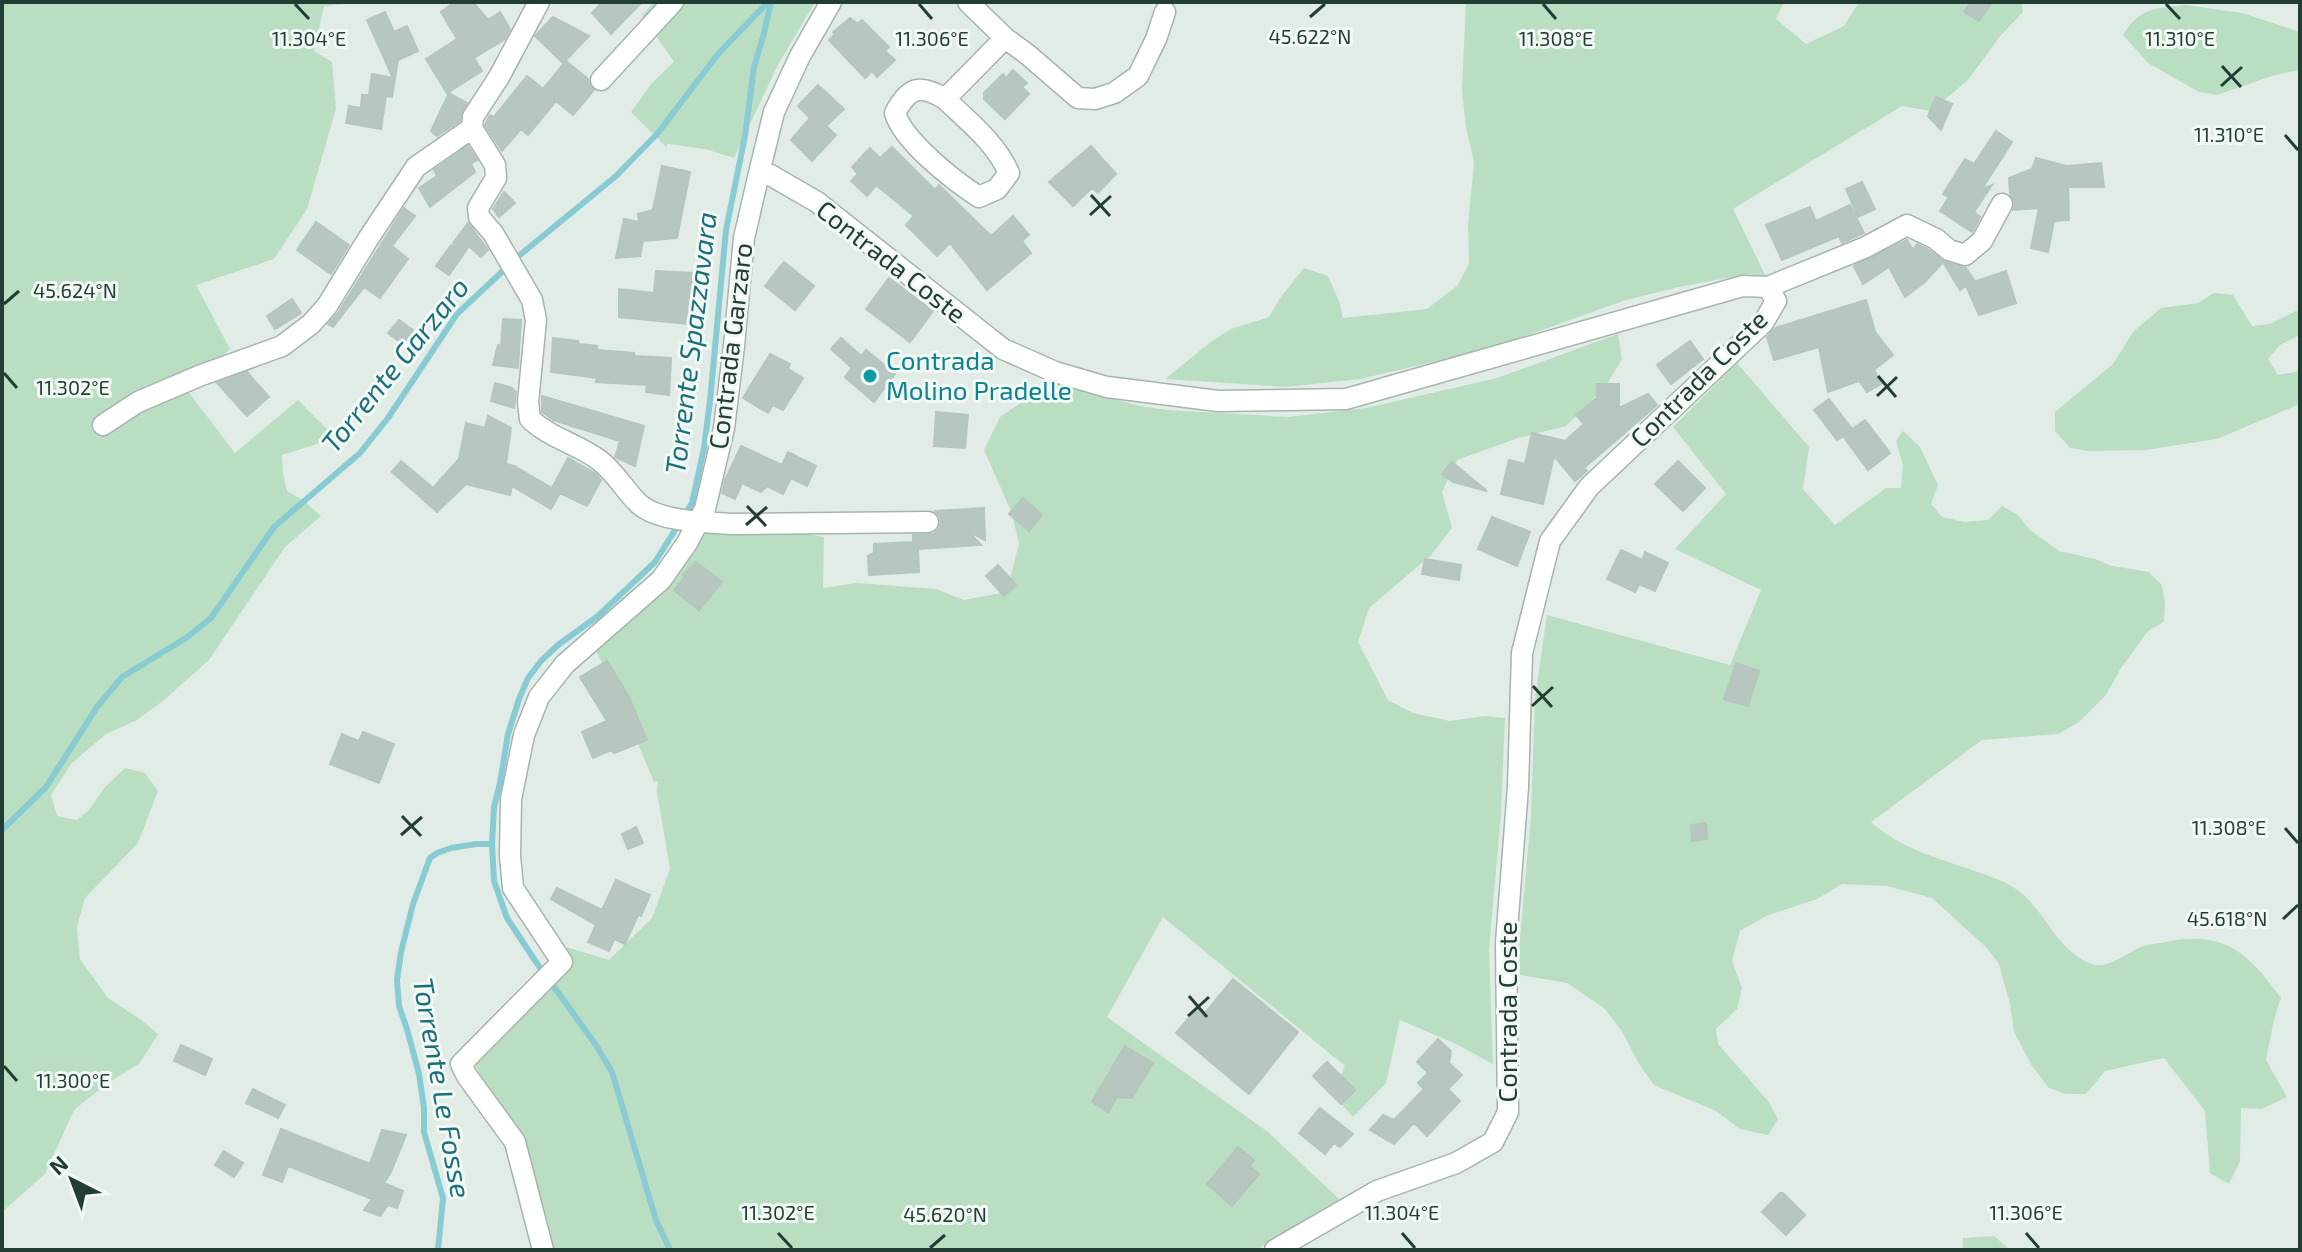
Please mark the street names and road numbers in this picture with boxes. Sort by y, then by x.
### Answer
street label: Contrada Coste [811,193,973,329]
street label: Contrada Garzaro [701,241,758,451]
street label: Contrada Coste [1623,303,1773,453]
street label: Contrada Coste [1491,922,1522,1102]

